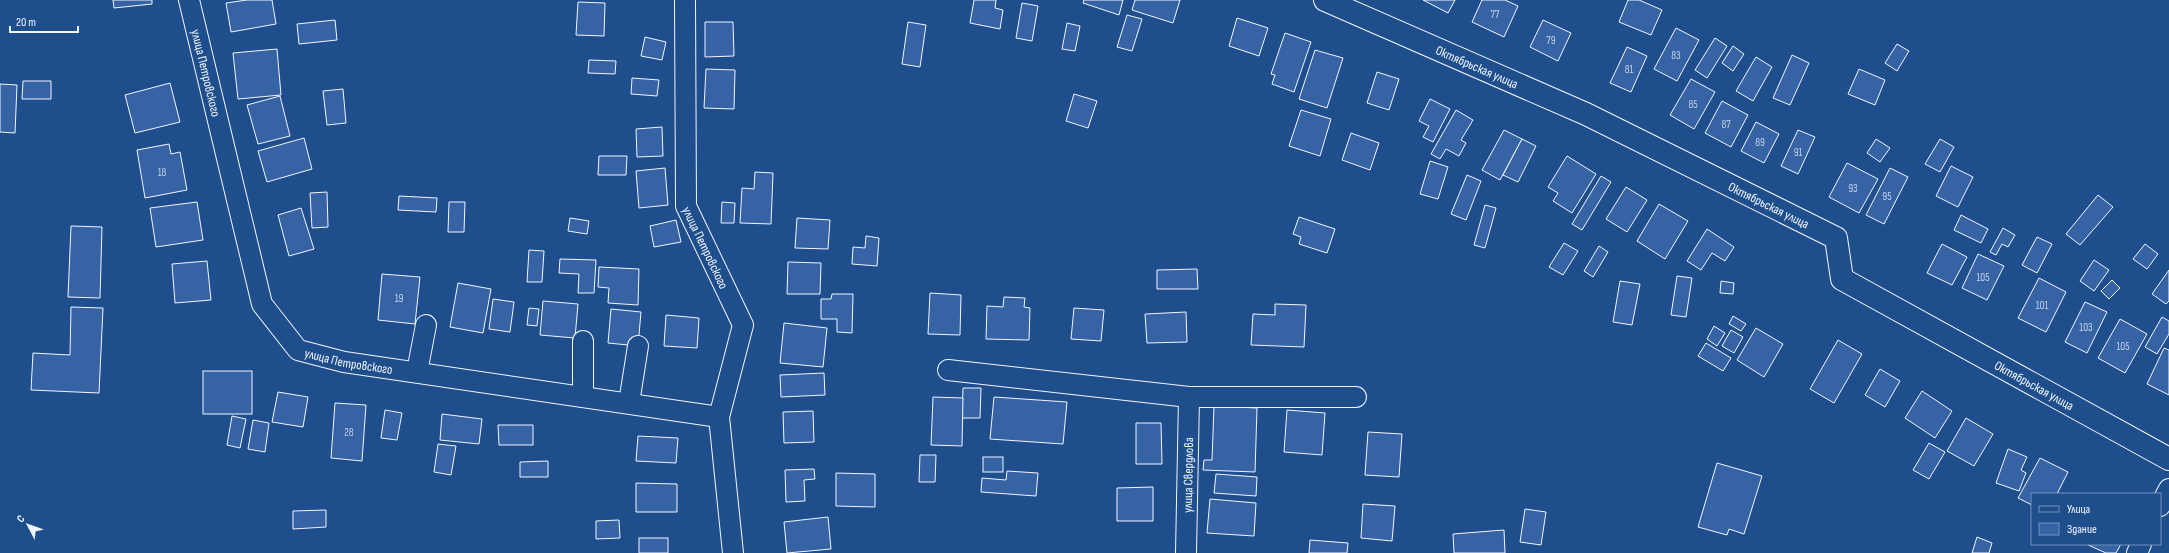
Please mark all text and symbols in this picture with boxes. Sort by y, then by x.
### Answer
scale bar [10,8,78,34]
house number: 77 [1491,8,1500,21]
text: 20 m [16,15,36,30]
street label: улица Петровского [187,28,224,119]
house number: 79 [1546,34,1556,47]
street label: Октябрьская улица [1433,42,1520,92]
house number: 83 [1671,49,1681,62]
house number: 81 [1625,63,1633,76]
house number: 85 [1688,98,1698,111]
house number: 87 [1721,118,1731,131]
house number: 89 [1755,136,1765,149]
house number: 91 [1794,146,1803,159]
house number: 18 [158,166,167,179]
street label: Октябрьская улица [1725,179,1812,232]
house number: 93 [1848,182,1858,195]
house number: 95 [1882,190,1892,203]
street label: улица Петровского [678,204,732,292]
house number: 105 [1976,271,1990,284]
house number: 19 [395,292,403,305]
house number: 101 [2036,299,2048,312]
house number: 103 [2079,321,2093,334]
house number: 105 [2116,340,2130,353]
street label: улица Петровского [303,345,394,378]
street label: Октябрьская улица [1991,358,2076,414]
house number: 28 [344,426,354,439]
street label: улица Свердлова [1180,437,1197,513]
legend [2031,493,2161,545]
text: Улица [2067,502,2091,517]
north arrow [8,505,48,545]
text: С [14,512,28,525]
text: Здание [2067,522,2097,537]

